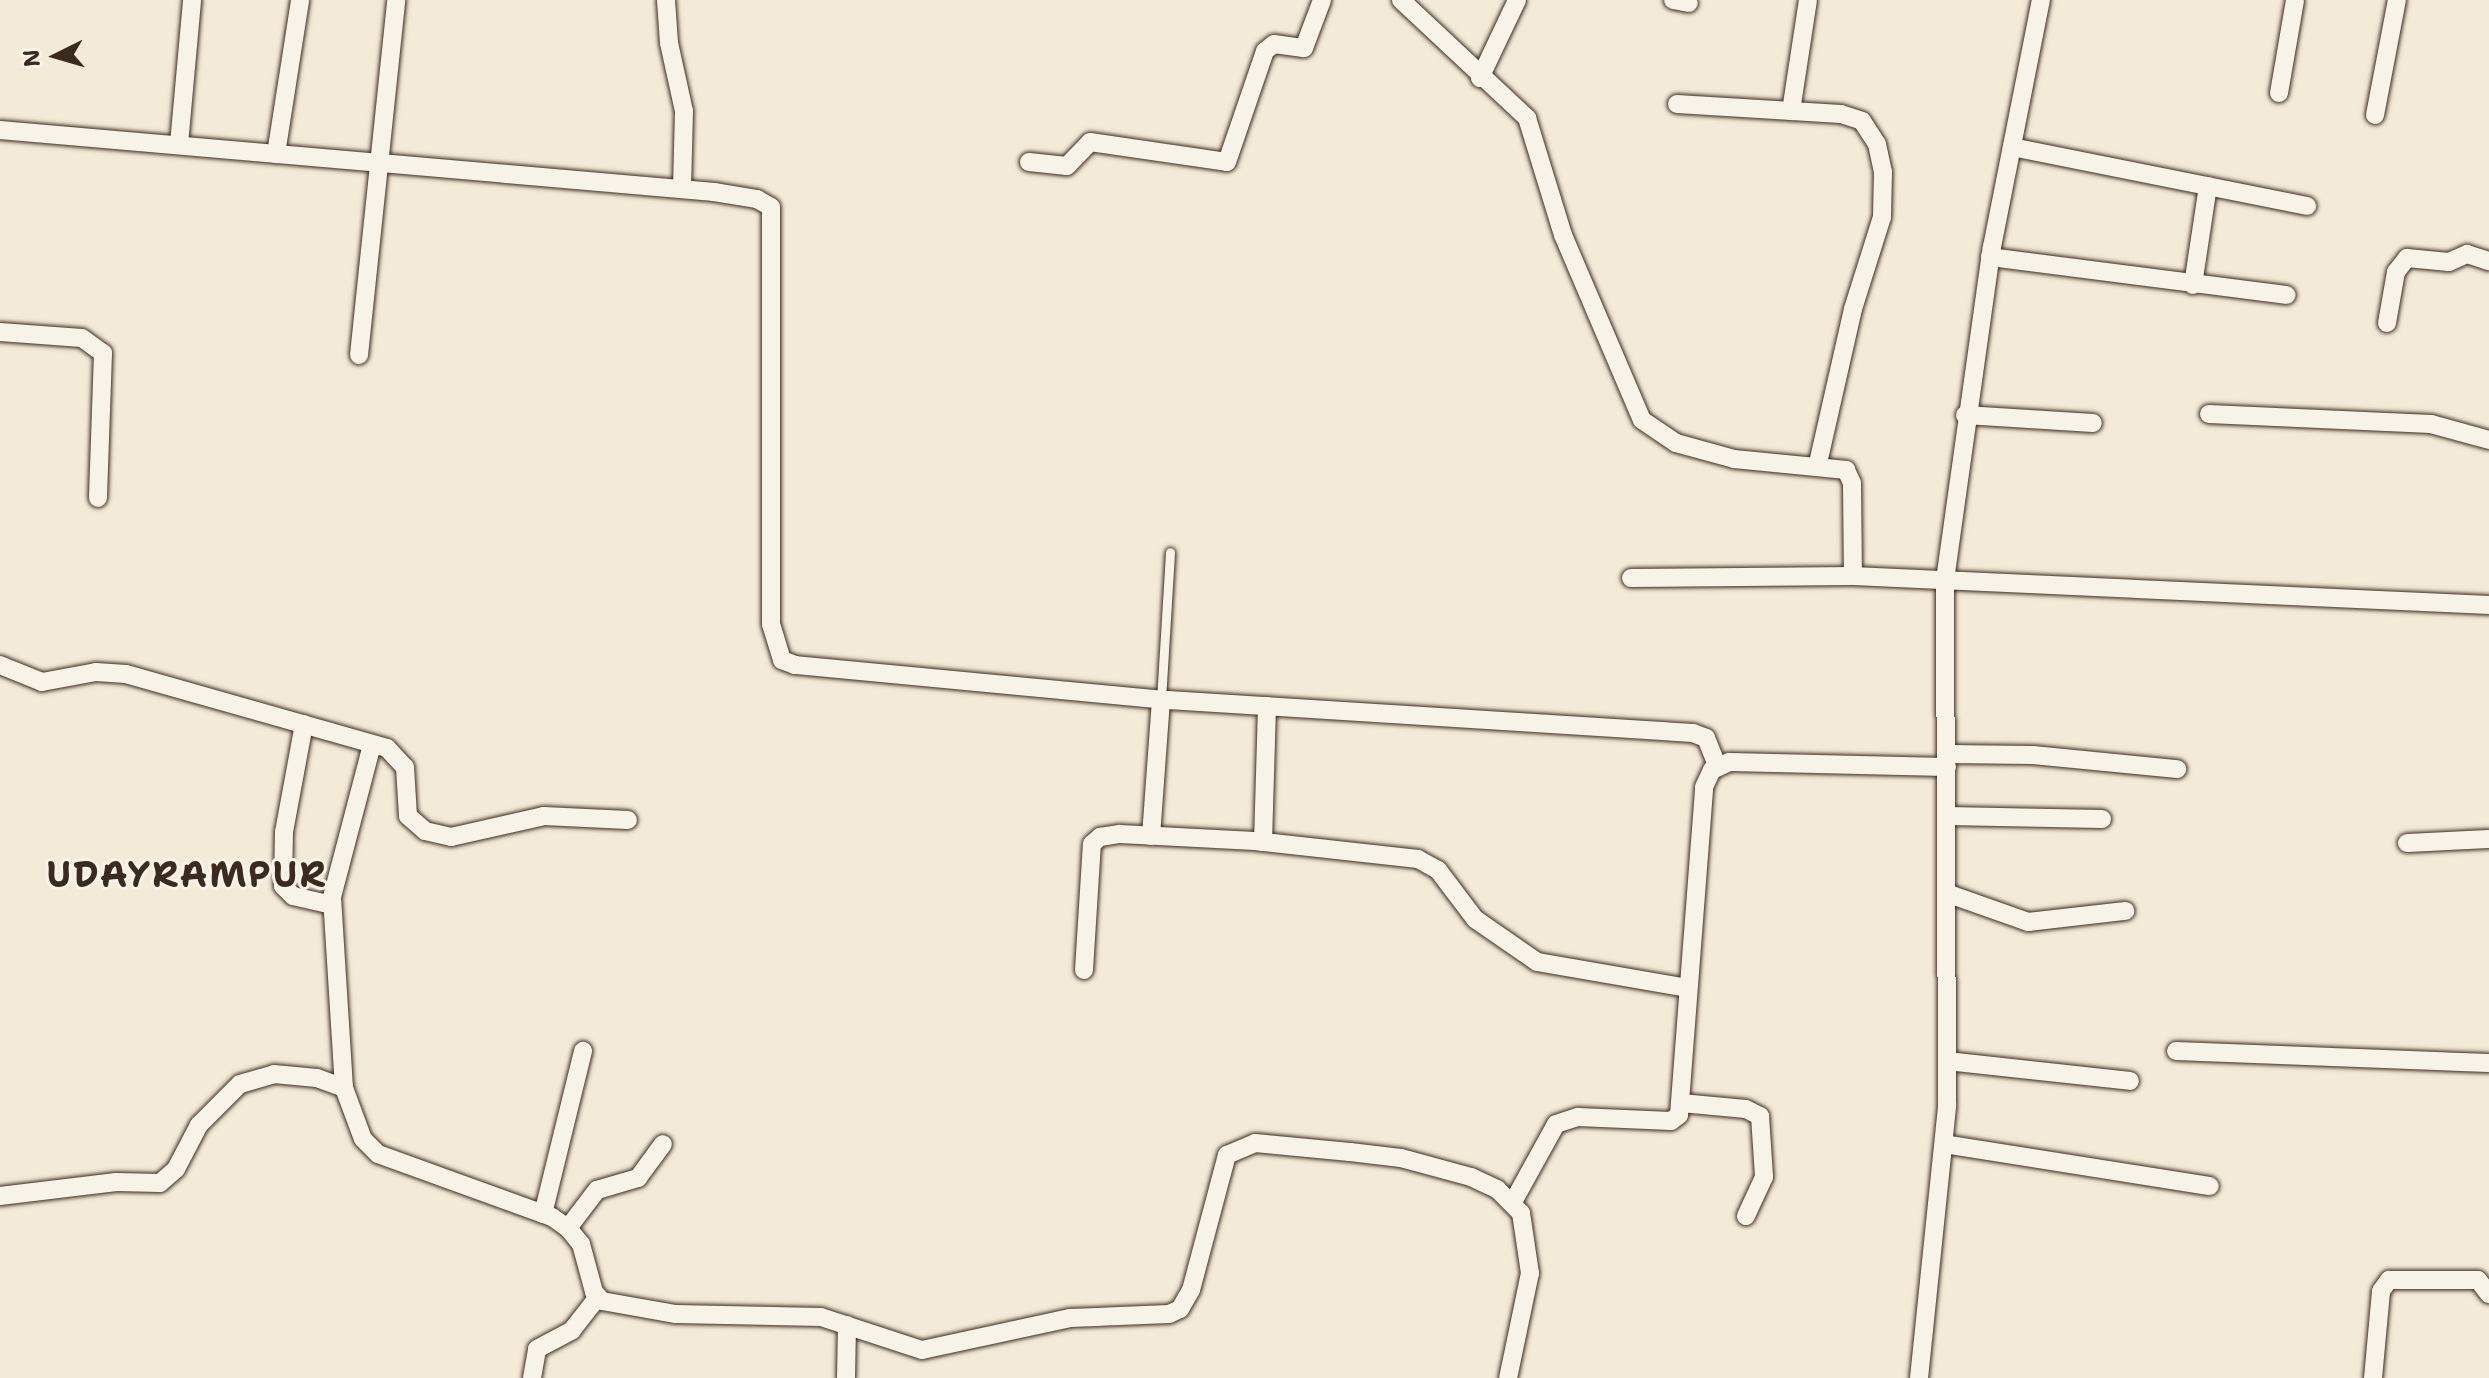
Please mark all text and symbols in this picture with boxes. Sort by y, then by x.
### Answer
north arrow [16,16,96,96]
text: N [16,48,47,68]
district label: UDAYRAMPUR [46,853,328,897]

